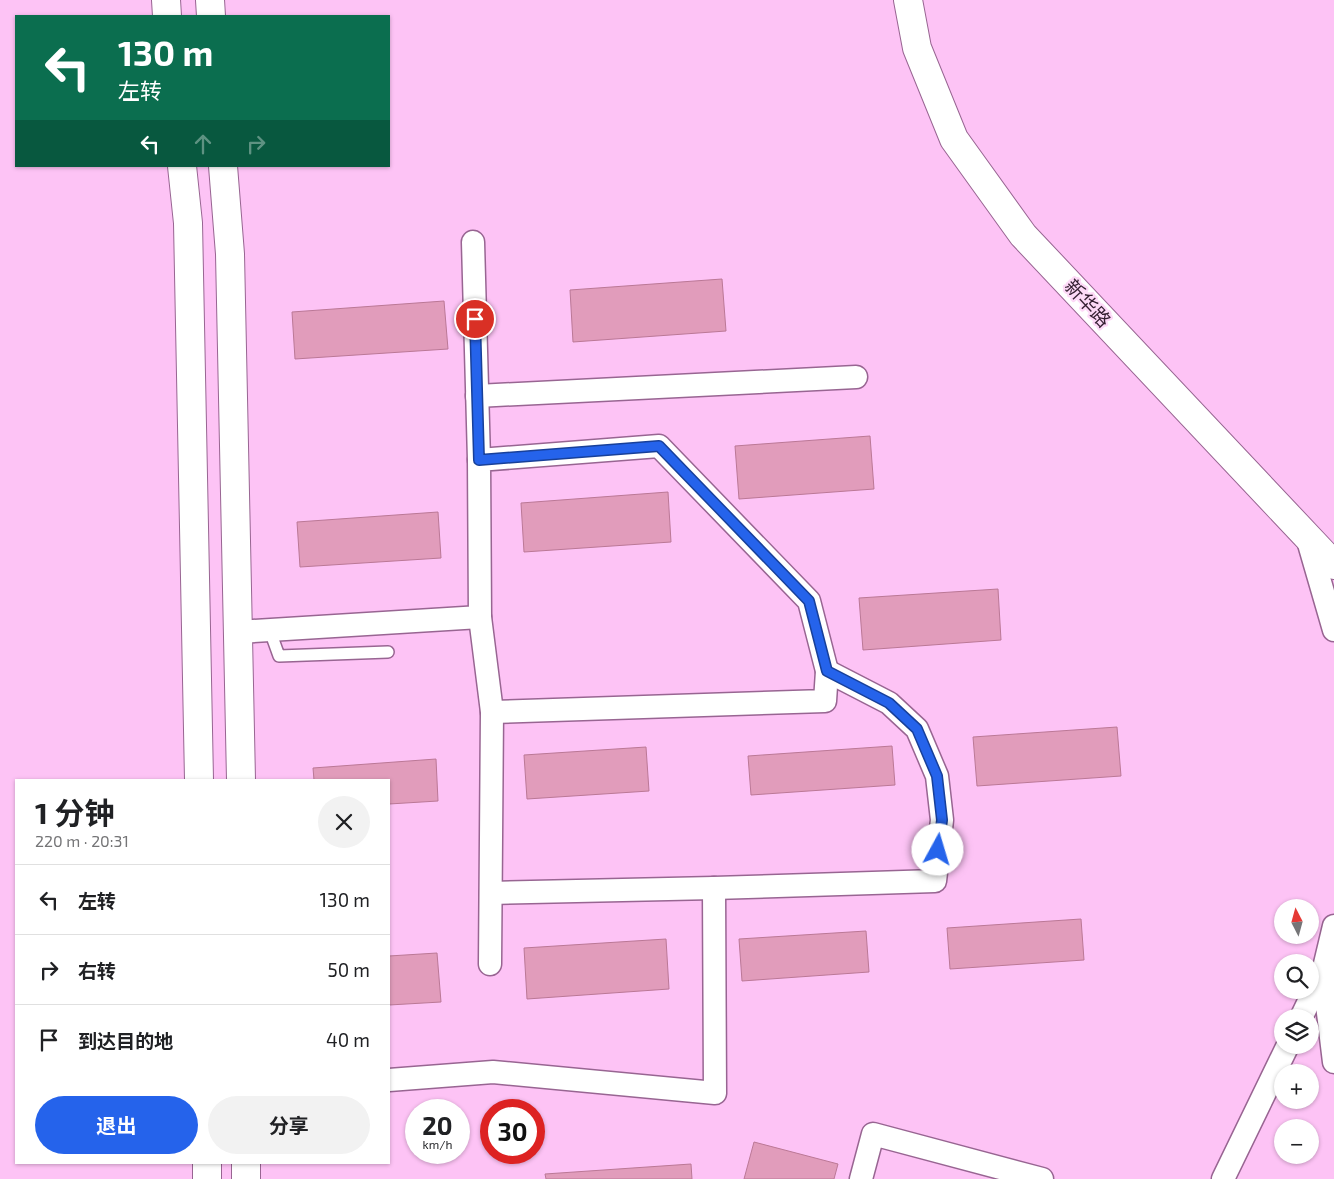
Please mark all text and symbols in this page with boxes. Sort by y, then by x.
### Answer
text: 130 m [118,31,213,73]
icon: left [35,35,100,100]
text: 左转 [118,77,162,103]
icon: left [136,130,164,158]
icon: ahead [189,130,217,158]
icon: right [242,130,270,158]
street label: 新华路 [1061,274,1116,331]
pin [454,298,496,340]
icon: arrive [461,305,489,333]
text: 1 分钟 [35,794,114,830]
button: close [318,796,370,848]
position arrow [911,823,963,875]
text: 220 m · 20:31 [35,831,129,850]
icon: left [35,886,63,914]
text: 130 m [320,888,370,911]
text: 左转 [78,889,116,912]
north arrow [1274,899,1319,944]
map controls [1274,899,1319,1164]
button: search [1274,954,1319,999]
icon: right [35,956,63,984]
text: 50 m [327,958,370,981]
text: 右转 [78,959,116,982]
button: layers [1274,1009,1319,1054]
icon: arrive [35,1026,63,1054]
text: 40 m [326,1028,370,1051]
text: 到达目的地 [78,1029,173,1052]
button: + [1274,1064,1319,1109]
button: 退出 [35,1096,198,1154]
button: 分享 [208,1096,370,1154]
speed limit sign: 30 [480,1099,545,1164]
text: 20 [422,1110,453,1140]
button: − [1274,1119,1319,1164]
text: km/h [423,1137,452,1151]

